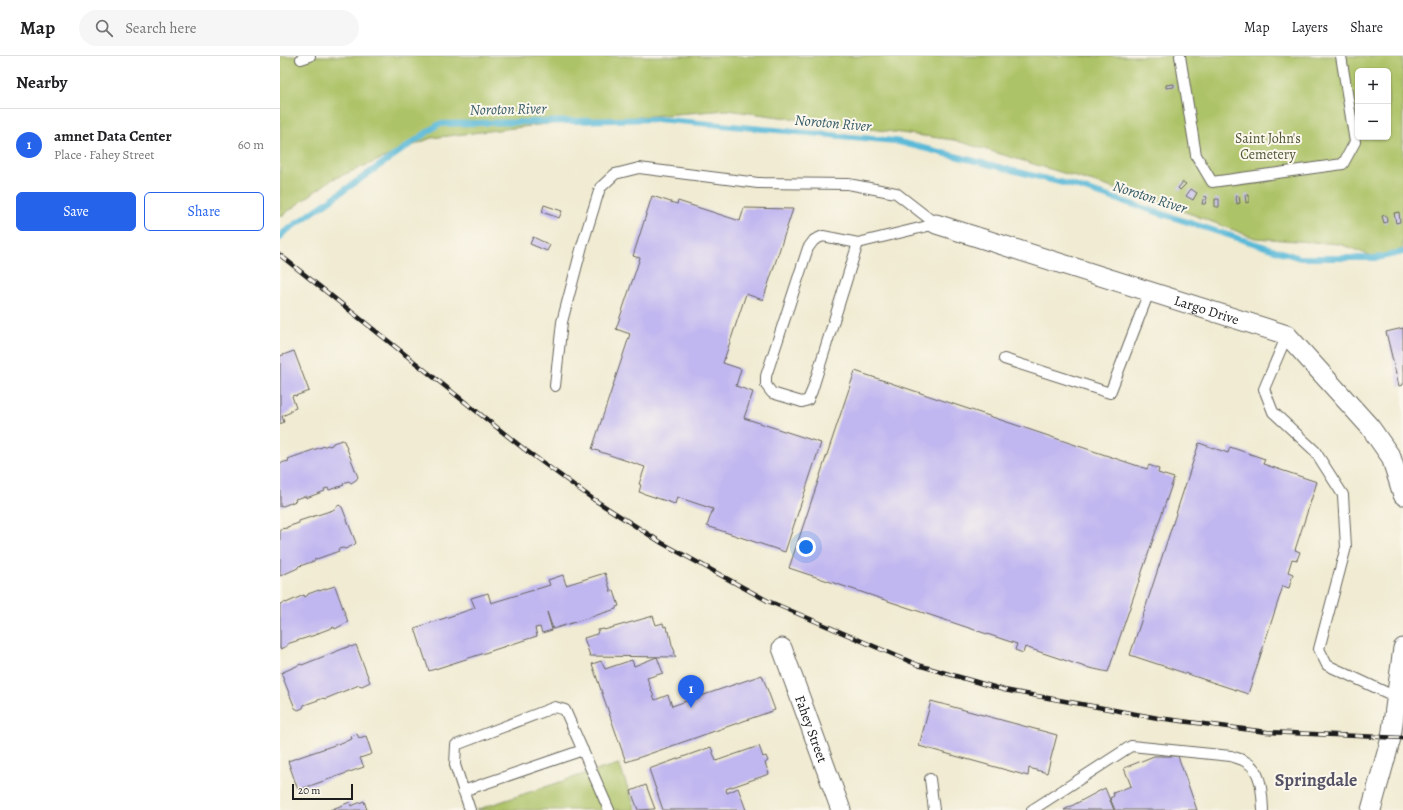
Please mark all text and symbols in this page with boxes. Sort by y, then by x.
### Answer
search box [79,10,359,46]
text: Map [20,15,55,41]
icon: search [93,17,115,39]
text: Search here [125,18,197,38]
text: Map [1244,18,1270,37]
text: Layers [1292,18,1328,37]
text: Share [1350,18,1383,37]
map controls [1355,68,1391,140]
button: + [1355,68,1391,104]
text: Nearby [16,71,67,94]
water label: Noroton River [469,98,547,120]
button: − [1355,104,1391,140]
water label: Noroton River [794,110,873,136]
text: amnet Data Center [54,126,172,146]
park label: Saint John's Cemetery [1235,129,1301,164]
text: 1 [27,136,31,153]
text: 60 m [238,136,264,153]
text: Place · Fahey Street [54,146,155,163]
water label: Noroton River [1110,176,1190,219]
button: Save [16,192,136,231]
button: Share [144,192,264,231]
street label: Largo Drive [1172,291,1242,329]
your location [796,537,816,557]
pin: 1 [678,675,704,708]
street label: Fahey Street [790,693,832,766]
district label: Springdale [1275,768,1357,792]
scale bar [292,782,353,801]
text: 20 m [298,783,320,798]

